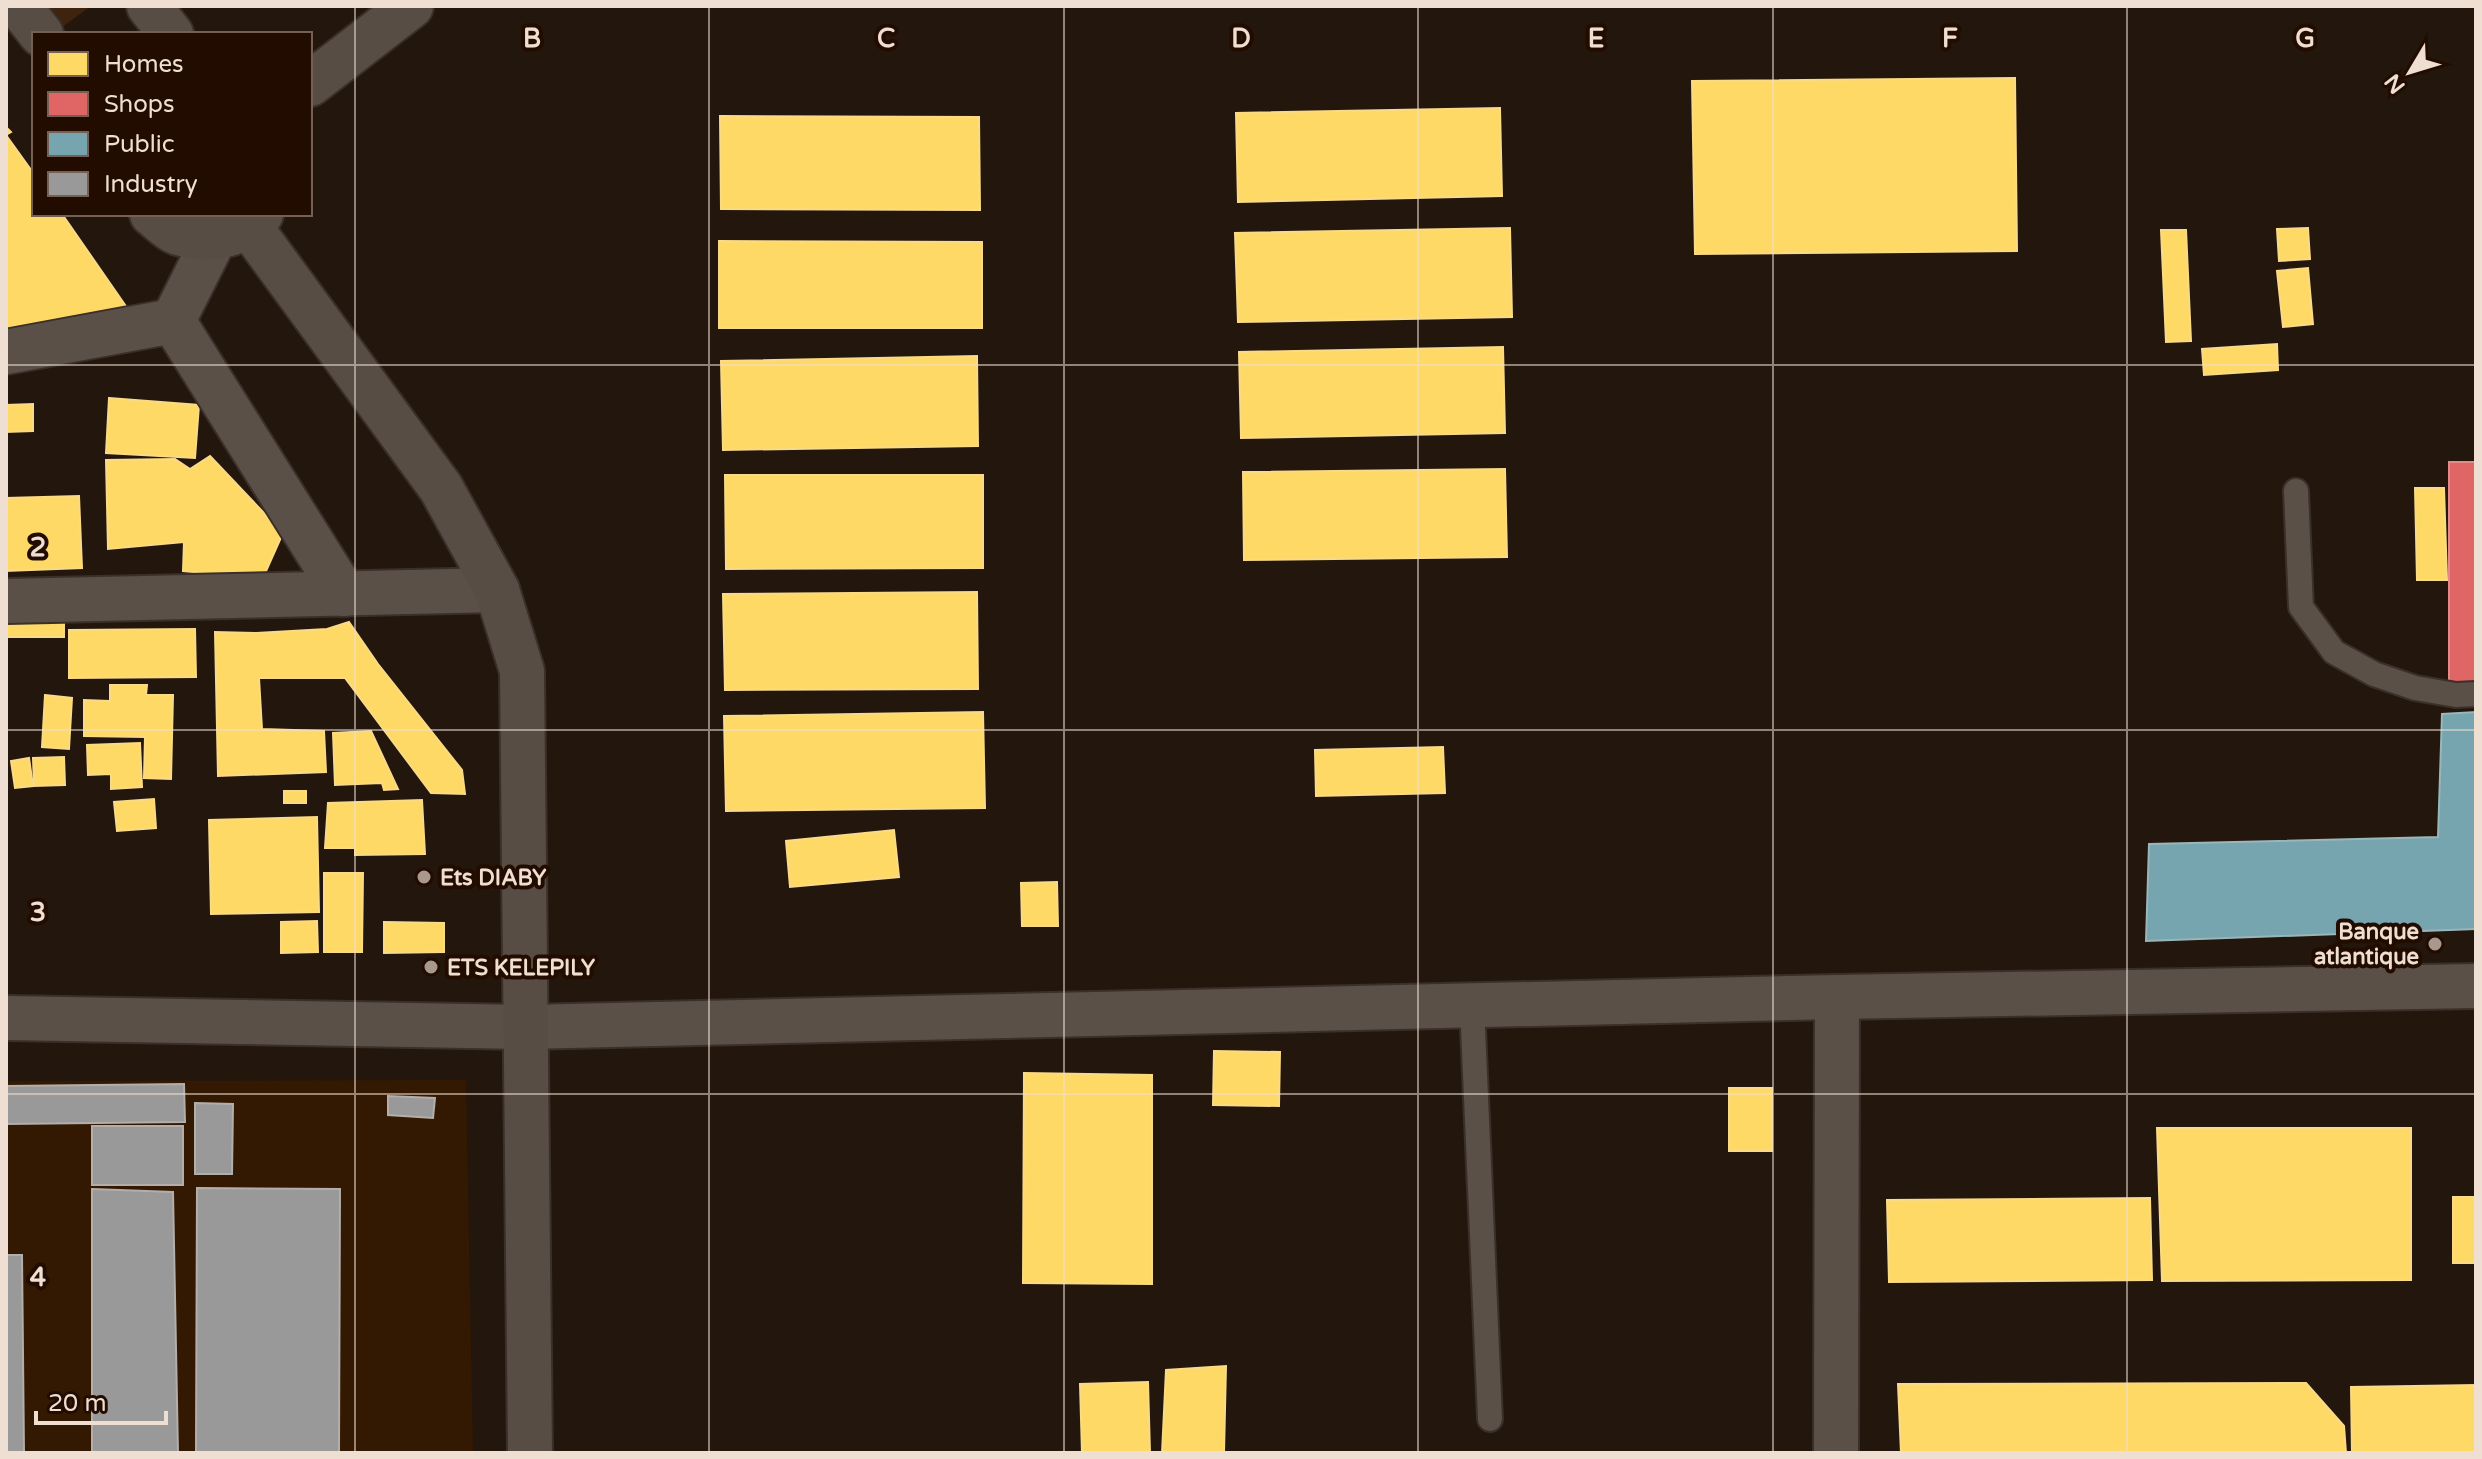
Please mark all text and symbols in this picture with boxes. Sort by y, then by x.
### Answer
text: B [523,23,541,54]
text: C [877,23,895,54]
text: D [1231,23,1251,54]
text: E [1588,23,1604,54]
text: F [1942,23,1958,54]
text: G [2295,23,2315,54]
legend [32,32,312,216]
north arrow [2370,32,2450,112]
text: Homes [104,50,184,79]
text: N [2379,69,2411,99]
text: Shops [104,90,174,119]
text: Public [104,130,174,159]
text: Industry [104,170,198,199]
text: 2 [30,532,46,563]
place label: Ets DIABY [440,865,546,891]
marker: Ets DIABY [415,868,433,886]
text: 3 [30,897,46,928]
place label: Banque atlantique [2314,919,2419,970]
marker: Banque atlantique [2426,935,2444,953]
place label: ETS KELEPILY [447,955,595,981]
marker: ETS KELEPILY [422,958,440,976]
text: 4 [30,1262,46,1293]
scale bar [36,1375,166,1425]
text: 20 m [48,1389,106,1418]

